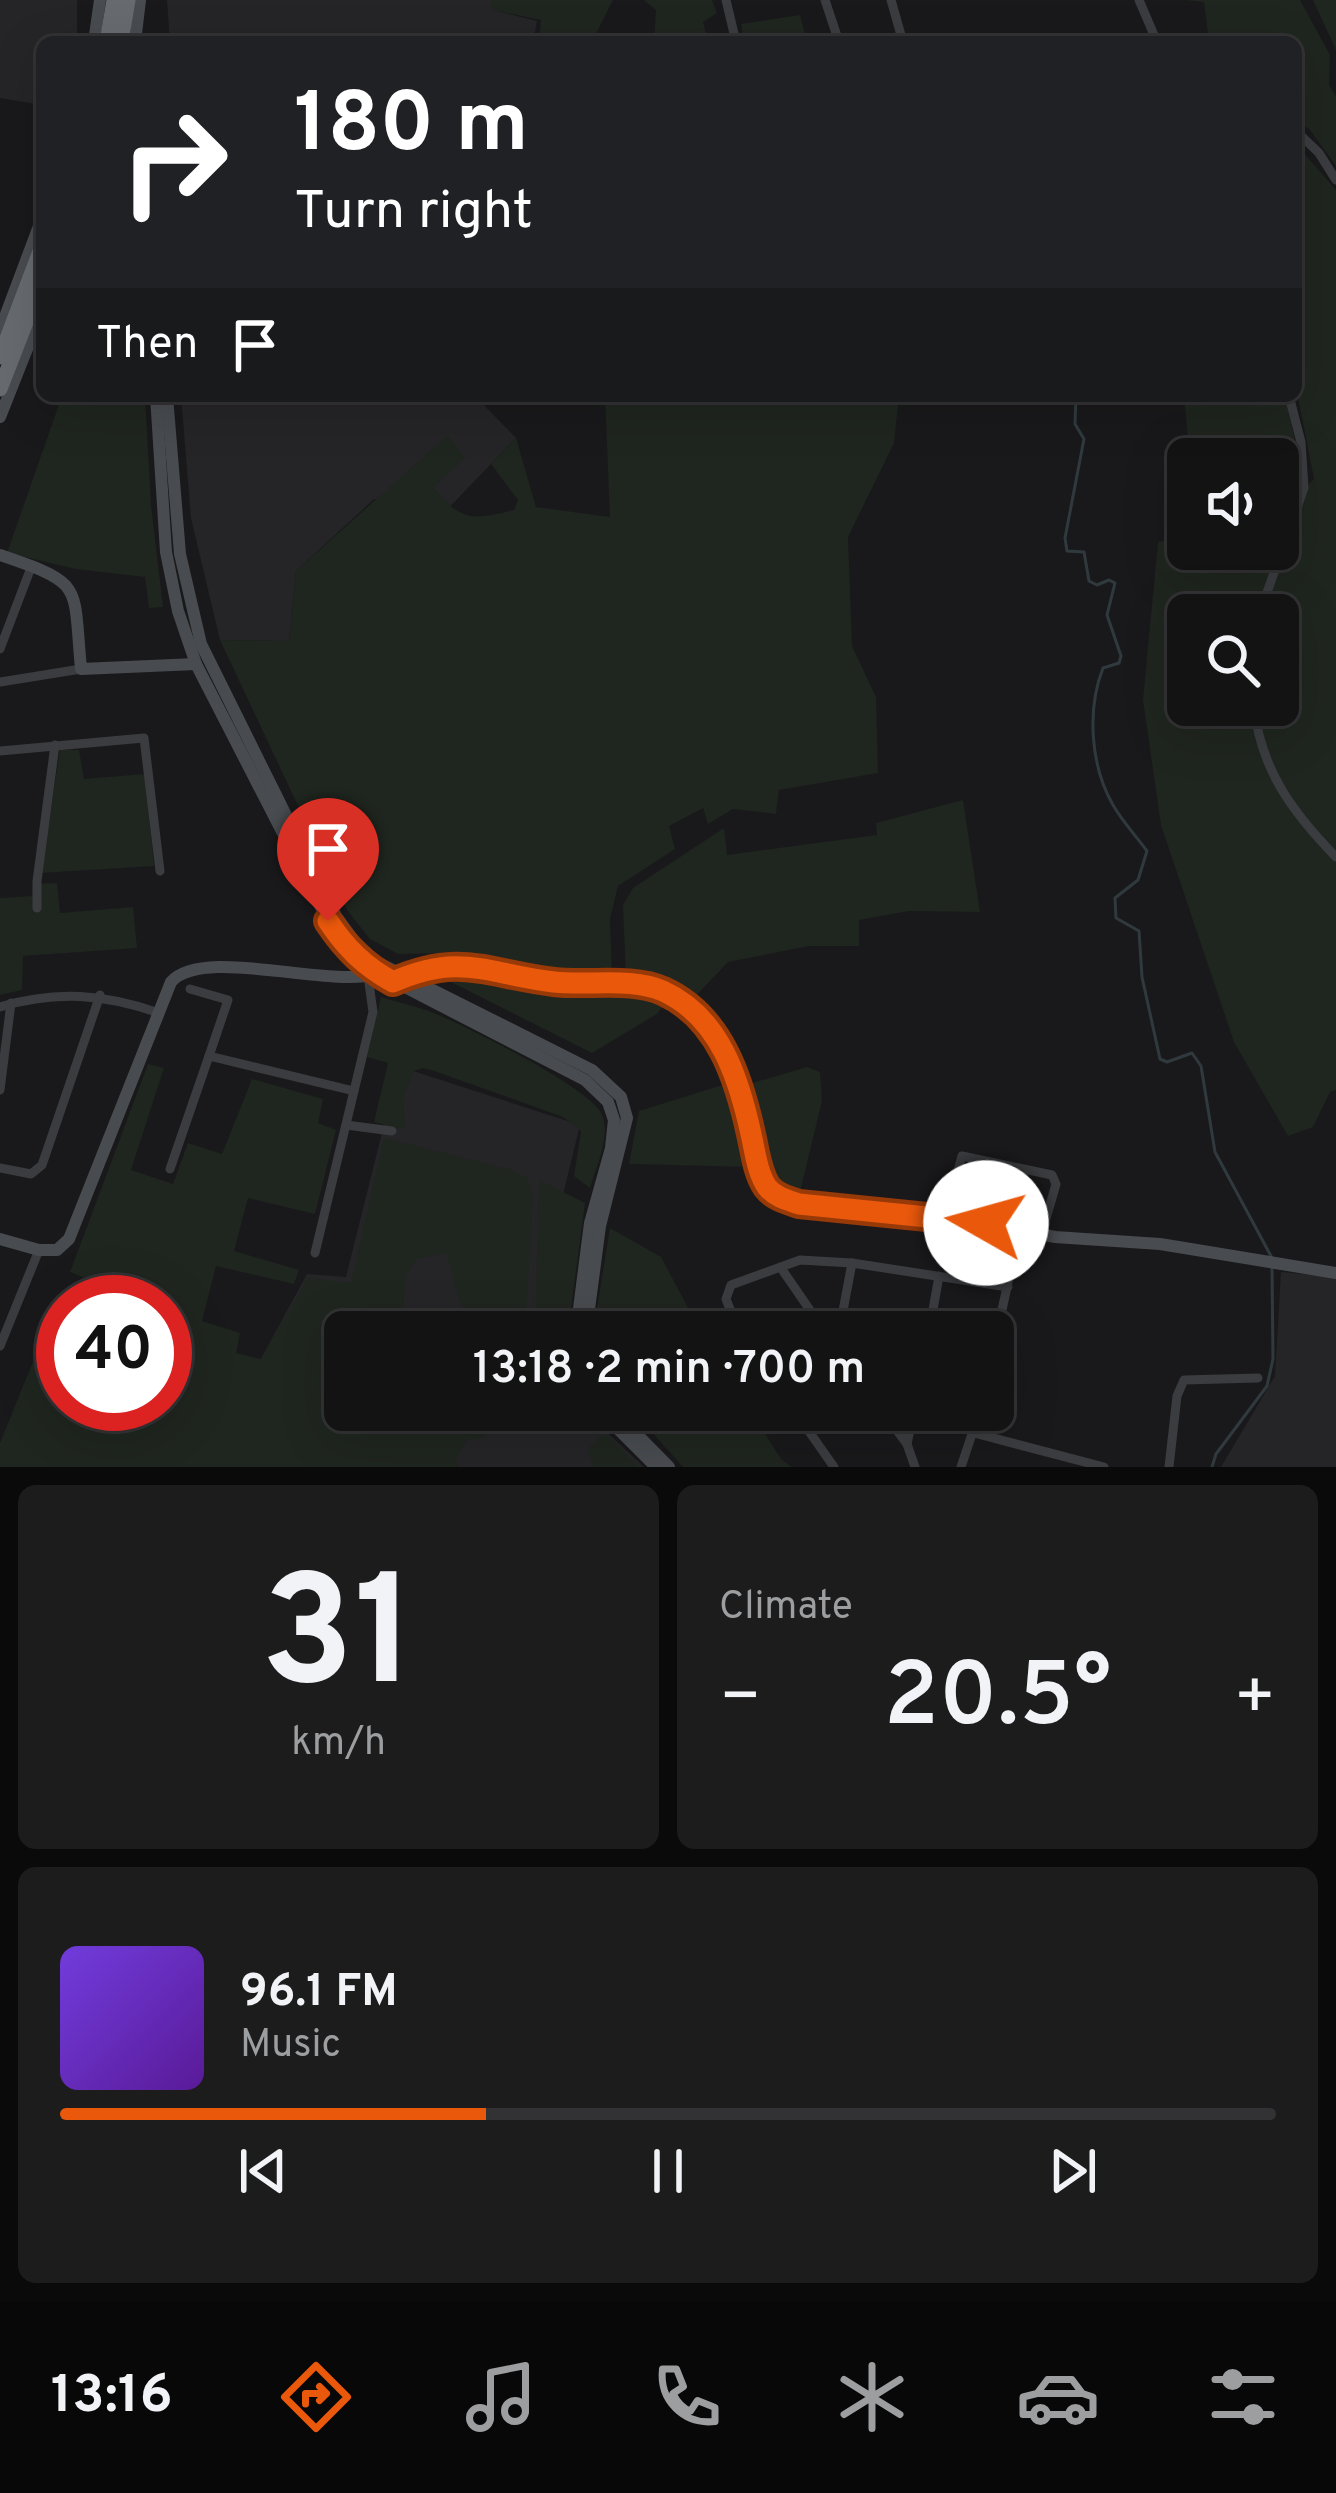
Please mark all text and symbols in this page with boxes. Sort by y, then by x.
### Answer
text: 180 m [294,75,529,181]
icon: right [96,84,252,240]
text: Turn right [294,179,533,248]
icon: arrive [222,312,288,378]
text: Then [96,317,198,374]
map controls [1167,438,1299,726]
button: sound [1167,438,1299,570]
button: search [1167,594,1299,726]
pin [277,798,379,921]
icon: arrive [295,816,361,882]
position arrow [923,1160,1049,1286]
speed limit sign: 40 [36,1275,192,1431]
text: 13:18 · 2 min · 700 m [473,1342,865,1399]
text: 31 [261,1543,416,1741]
text: Climate [719,1584,853,1633]
text: 20.5° [884,1644,1111,1757]
text: − [719,1659,762,1742]
text: + [1233,1659,1276,1742]
text: km/h [291,1720,386,1769]
text: 96.1 FM [240,1965,398,2022]
text: Music [240,2022,341,2071]
icon: previous [230,2138,296,2204]
icon: pause [635,2138,701,2204]
icon: next [1040,2138,1106,2204]
icon: directions [274,2355,358,2439]
icon: music [459,2355,543,2439]
icon: phone [645,2355,729,2439]
icon: climate [830,2355,914,2439]
icon: car [1016,2355,1100,2439]
icon: filters [1201,2355,1285,2439]
text: 13:16 [51,2363,173,2432]

